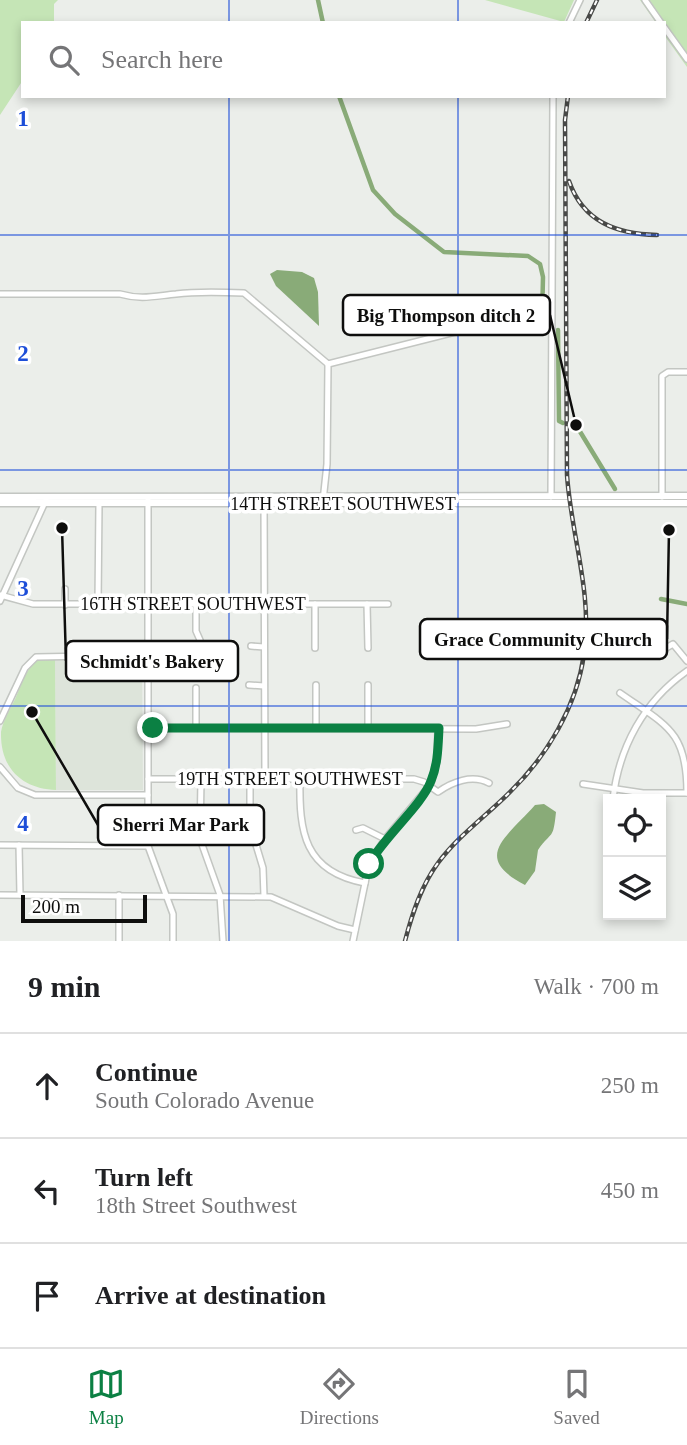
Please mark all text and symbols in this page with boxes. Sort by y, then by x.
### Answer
search box [21,21,666,98]
icon: search [45,41,83,79]
text: Search here [101,45,223,74]
text: 1 [17,106,29,131]
callout: Big Thompson ditch 2 [343,295,550,335]
text: Big Thompson ditch 2 [357,305,535,326]
text: 2 [17,341,29,366]
street label: 14TH STREET SOUTHWEST [230,494,456,514]
text: 3 [17,576,29,601]
street label: 16TH STREET SOUTHWEST [80,594,306,614]
callout: Grace Community Church [420,619,667,659]
text: Grace Community Church [434,629,653,650]
callout: Schmidt's Bakery [66,641,238,681]
text: Schmidt's Bakery [80,651,225,672]
route end [137,712,168,743]
street label: 19TH STREET SOUTHWEST [177,769,403,789]
map controls [603,794,666,920]
button: locate [603,794,666,857]
callout: Sherri Mar Park [98,805,264,845]
text: 4 [17,811,29,836]
text: Sherri Mar Park [113,814,250,835]
route start [353,848,384,879]
button: layers [603,857,666,920]
scale bar [21,892,147,924]
text: 200 m [32,896,80,917]
text: 9 min [28,970,101,1003]
text: Walk · 700 m [534,974,659,999]
text: Continue [95,1058,198,1087]
icon: ahead [28,1067,66,1105]
text: 250 m [601,1073,659,1098]
text: South Colorado Avenue [95,1088,314,1113]
text: Turn left [95,1163,193,1192]
icon: left [28,1172,66,1210]
text: 450 m [601,1178,659,1203]
text: 18th Street Southwest [95,1193,297,1218]
icon: arrive [28,1277,66,1315]
text: Arrive at destination [95,1281,326,1310]
tab: Map [87,1365,125,1429]
tab: Directions [300,1365,379,1429]
tab: Saved [553,1365,600,1429]

